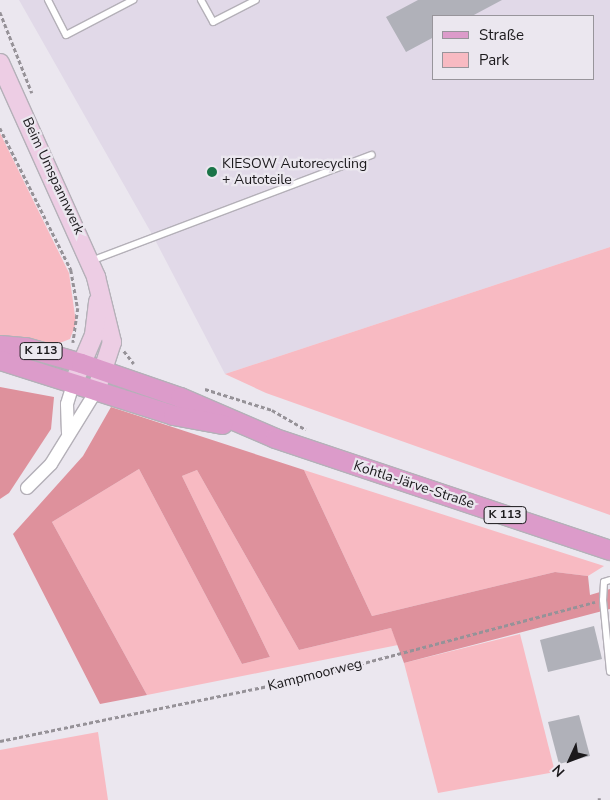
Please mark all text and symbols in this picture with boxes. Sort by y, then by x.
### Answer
legend [432,15,595,80]
text: Straße [479,25,524,45]
text: Park [479,50,509,70]
street label: Beim Umspannwerk [19,115,87,237]
place label: KIESOW Autorecycling + Autoteile [222,156,367,188]
marker: KIESOW Autorecycling + Autoteile [206,166,218,178]
road number: K 113 [18,342,64,361]
street label: Kohtla-Järve-Straße [351,458,477,512]
road number: K 113 [482,506,528,524]
street label: Kampmoorweg [266,655,364,695]
north arrow [545,735,595,785]
text: N [548,760,569,781]

